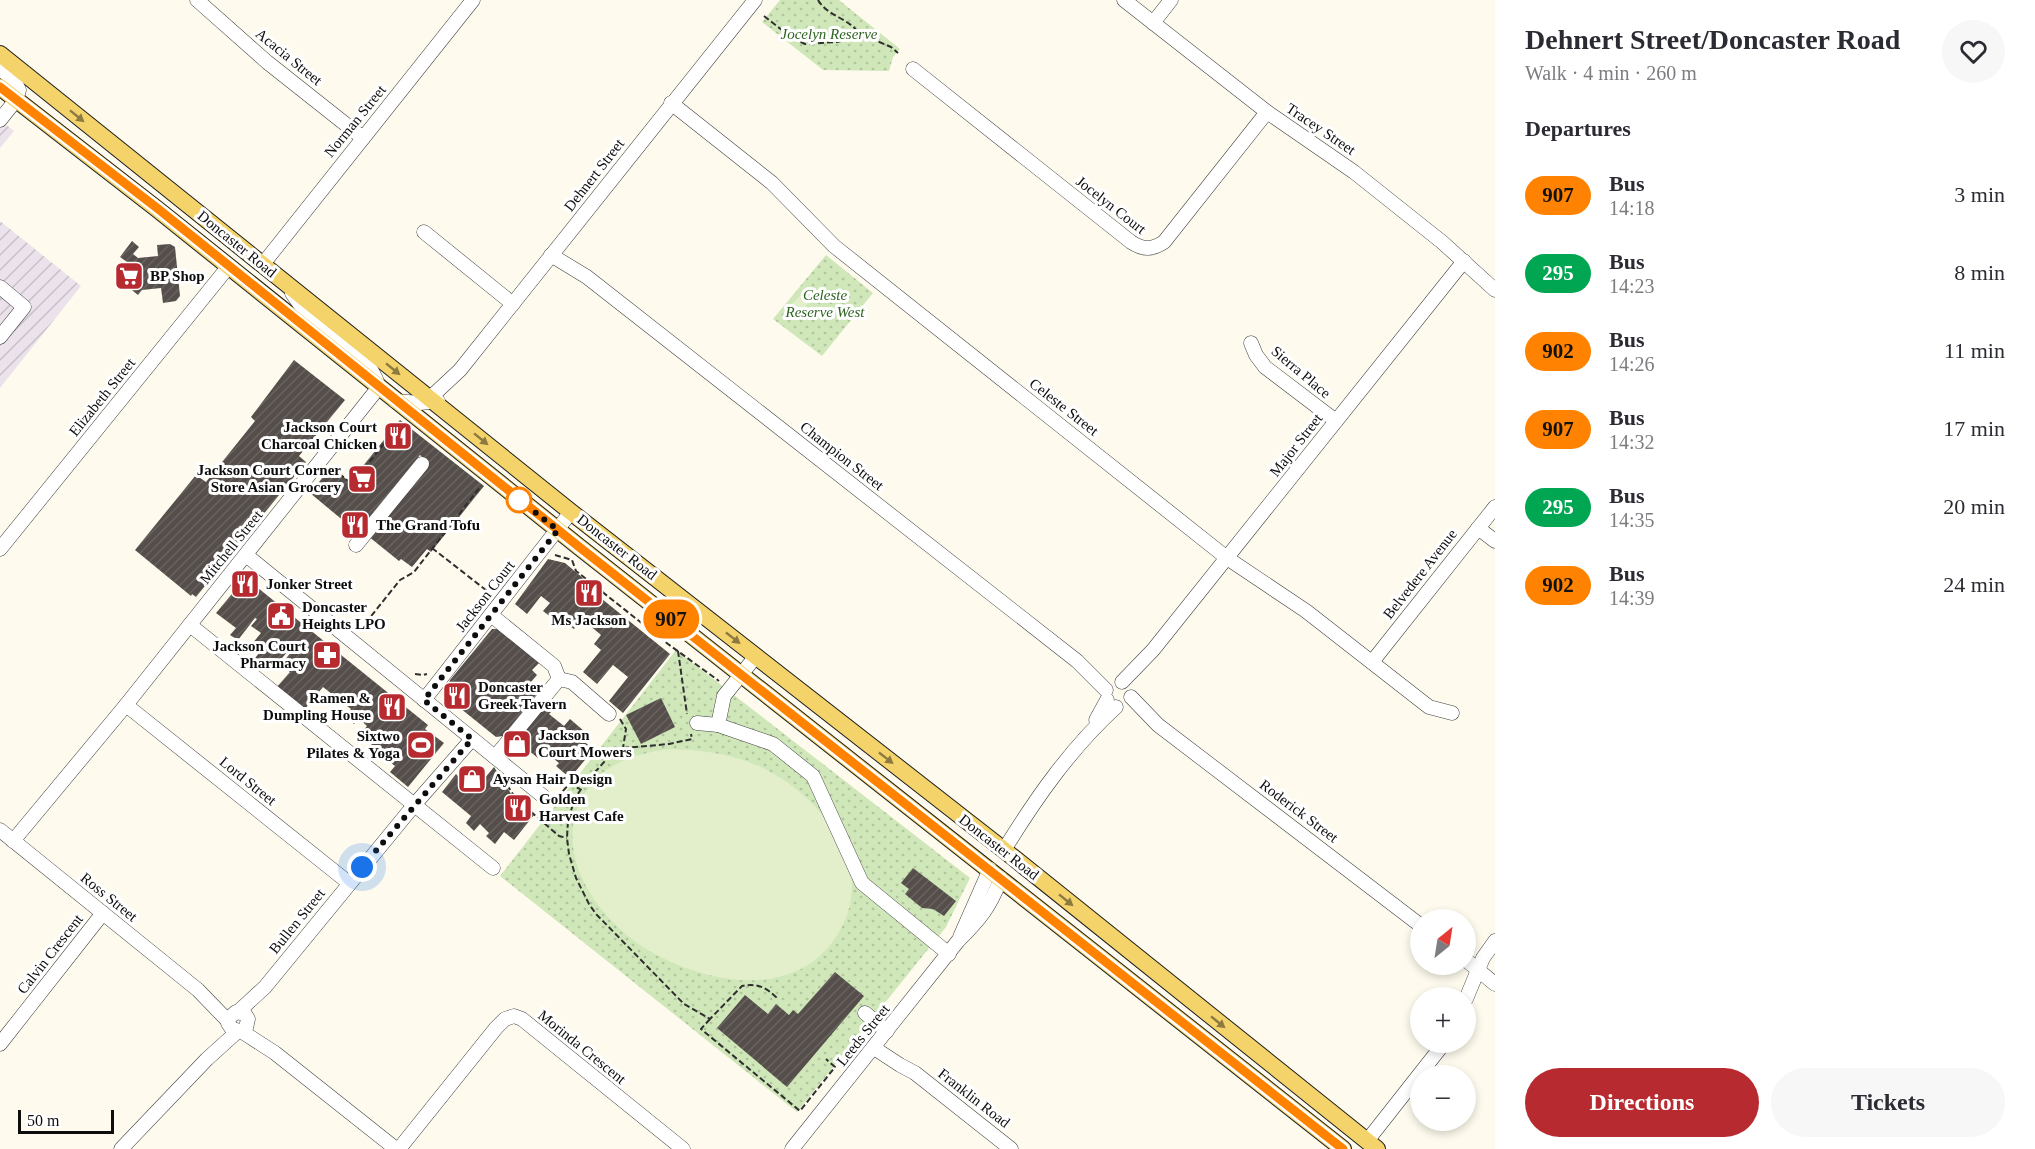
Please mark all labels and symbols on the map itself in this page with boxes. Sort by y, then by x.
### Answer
street label: Acacia Street [253,25,326,89]
park label: Jocelyn Reserve [780,26,878,42]
street label: Norman Street [321,81,389,160]
street label: Tracey Street [1283,100,1359,158]
one-way arrow [69,109,84,122]
street label: Dehnert Street [561,135,628,214]
street label: Jocelyn Court [1073,173,1150,238]
street label: Doncaster Road [195,208,280,281]
supermarket icon: BP Shop [113,260,145,292]
place label: BP Shop [150,268,205,284]
park label: Celeste Reserve West [785,287,865,320]
street label: Sierra Place [1268,343,1334,401]
street label: Elizabeth Street [66,354,139,439]
one-way arrow [386,362,401,374]
street label: Celeste Street [1026,375,1102,439]
street label: Major Street [1266,410,1326,480]
place label: Jackson Court Charcoal Chicken [261,419,378,452]
street label: Champion Street [797,419,887,494]
restaurant icon: Jackson Court Charcoal Chicken [382,420,414,452]
one-way arrow [473,432,489,445]
place label: Jackson Court Corner Store Asian Grocery [197,462,341,495]
supermarket icon: Jackson Court Corner Store Asian Grocery [346,463,378,495]
unlabelled marker [506,487,532,513]
street label: Mitchell Street [197,507,266,587]
restaurant icon: The Grand Tofu [339,509,371,541]
street label: Doncaster Road [574,511,660,583]
place label: The Grand Tofu [376,517,480,533]
street label: Belvedere Avenue [1380,526,1460,622]
street label: Jackson Court [452,557,518,635]
restaurant icon: Jonker Street [229,568,261,600]
place label: Jonker Street [266,576,353,592]
restaurant icon: Ms Jackson [573,577,605,609]
place label: Doncaster Heights LPO [302,599,386,632]
public building icon: Doncaster Heights LPO [265,600,297,632]
line badge: 907 [636,600,706,638]
place label: Ms Jackson [551,612,627,628]
one-way arrow [725,631,740,643]
place label: Jackson Court Pharmacy [212,638,306,671]
pharmacy icon: Jackson Court Pharmacy [311,639,343,671]
place label: Doncaster Greek Tavern [478,679,567,712]
restaurant icon: Doncaster Greek Tavern [441,680,473,712]
place label: Ramen & Dumpling House [263,690,371,723]
restaurant icon: Ramen & Dumpling House [376,691,408,723]
place label: Jackson Court Mowers [538,727,632,760]
place label: Sixtwo Pilates & Yoga [306,728,400,761]
shop icon: Jackson Court Mowers [501,728,533,760]
sports icon: Sixtwo Pilates & Yoga [405,729,437,761]
one-way arrow [878,751,894,764]
street label: Lord Street [217,753,280,809]
shop icon: Aysan Hair Design [456,763,488,795]
place label: Aysan Hair Design [493,771,613,787]
street label: Roderick Street [1257,776,1342,846]
place label: Golden Harvest Cafe [539,791,624,824]
restaurant icon: Golden Harvest Cafe [502,792,534,824]
street label: Doncaster Road [956,811,1042,883]
your location [347,852,377,882]
street label: Ross Street [78,869,141,925]
street label: Bullen Street [266,885,329,957]
one-way arrow [1058,893,1073,906]
north arrow [1410,909,1476,975]
street label: Calvin Crescent [14,911,86,997]
street label: Leeds Street [833,1000,893,1069]
street label: Morinda Crescent [535,1007,630,1088]
one-way arrow [1210,1015,1225,1028]
street label: Franklin Road [935,1065,1013,1131]
scale bar [18,1107,114,1134]

